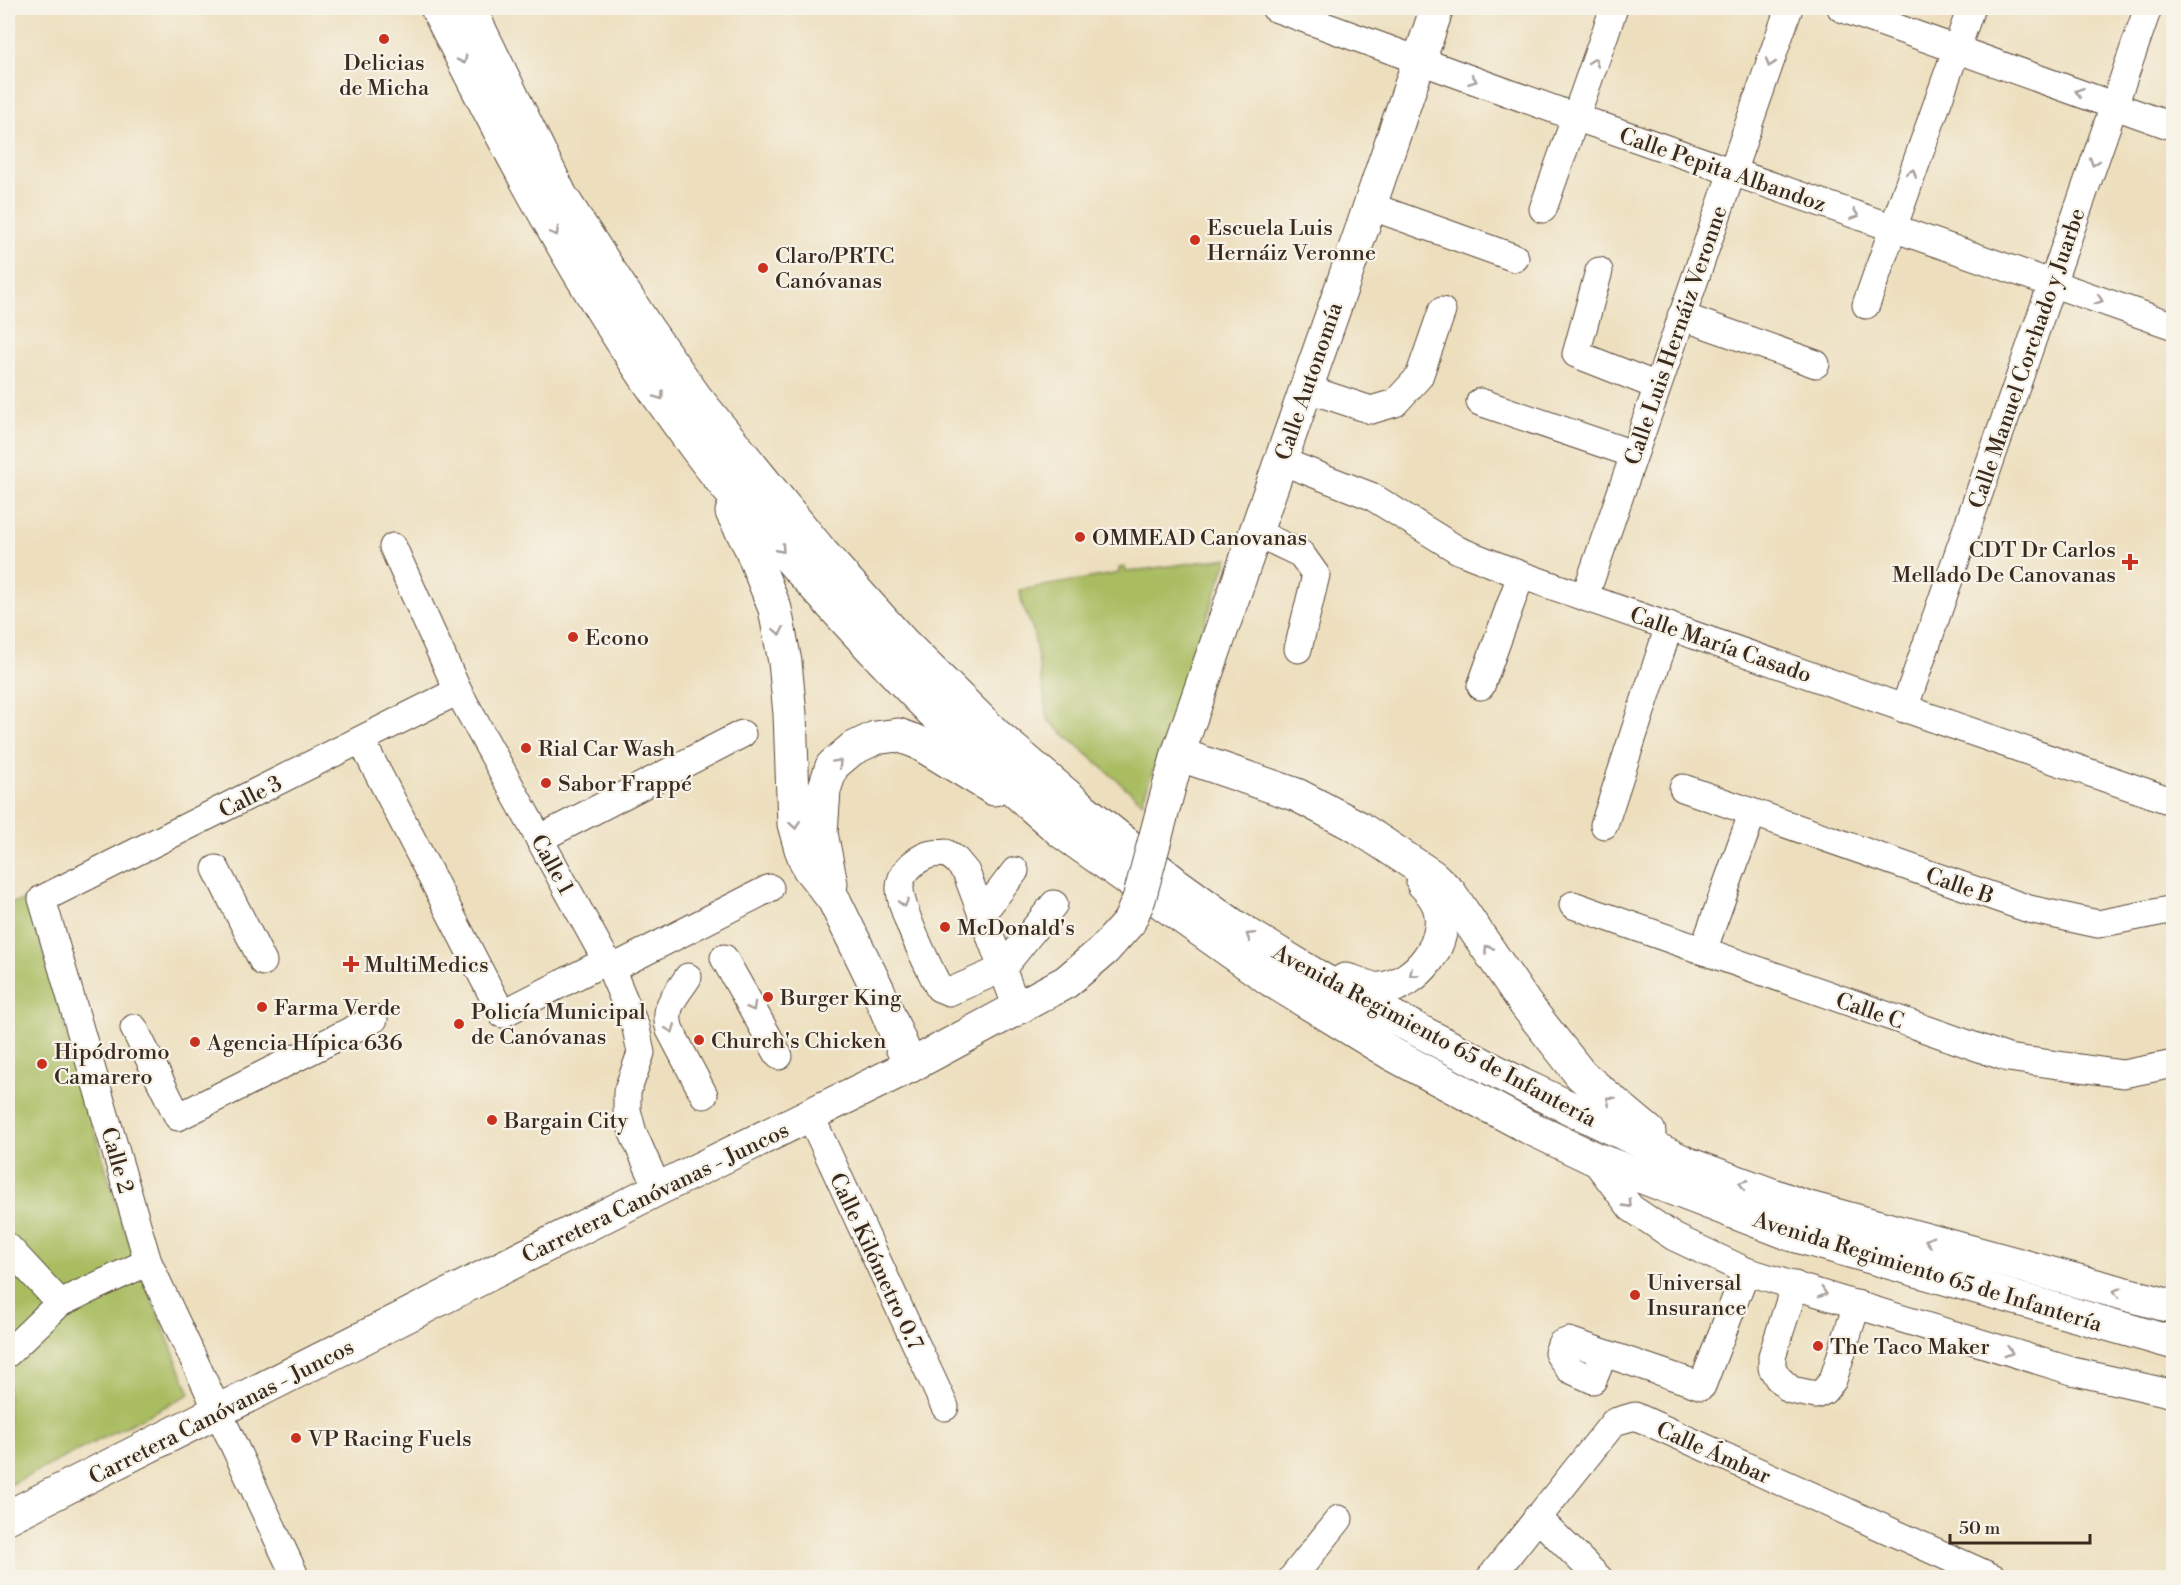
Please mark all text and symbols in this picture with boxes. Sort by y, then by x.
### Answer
marker: Delicias de Micha [377,32,391,46]
place label: Delicias de Micha [339,50,430,102]
one-way arrow [456,54,468,65]
one-way arrow [1587,57,1600,68]
one-way arrow [1765,57,1778,68]
one-way arrow [1468,73,1478,86]
one-way arrow [2074,87,2085,100]
street label: Calle Pepita Albandoz [1616,122,1829,219]
one-way arrow [2089,156,2101,167]
one-way arrow [1905,168,1918,179]
street label: Calle Luis Hernáiz Veronne [1619,202,1734,469]
street label: Calle Manuel Corchado y Juarbe [1963,205,2092,512]
one-way arrow [1850,207,1860,220]
place label: Escuela Luis Hernáiz Veronne [1207,215,1376,267]
one-way arrow [548,226,559,236]
marker: Escuela Luis Hernáiz Veronne [1188,233,1202,247]
place label: Claro/PRTC Canóvanas [775,243,894,295]
marker: Claro/PRTC Canóvanas [756,261,770,275]
one-way arrow [2093,293,2104,305]
street label: Calle Autonomía [1270,298,1349,464]
one-way arrow [653,390,664,401]
place label: OMMEAD Canovanas [1092,525,1307,552]
marker: OMMEAD Canovanas [1073,530,1087,544]
place label: CDT Dr Carlos Mellado De Canovanas [1892,537,2116,589]
one-way arrow [774,542,785,553]
marker: CDT Dr Carlos Mellado De Canovanas [2121,553,2139,571]
street label: Calle María Casado [1626,602,1815,689]
place label: Econo [585,625,649,652]
one-way arrow [772,626,785,636]
marker: Econo [566,630,580,644]
place label: Rial Car Wash [538,736,675,763]
marker: Rial Car Wash [519,741,533,755]
one-way arrow [830,759,841,770]
street label: Calle 3 [215,770,287,825]
place label: Sabor Frappé [558,771,692,798]
marker: Sabor Frappé [539,776,553,790]
one-way arrow [789,820,801,830]
street label: Calle 1 [524,830,579,900]
street label: Calle B [1922,862,1997,911]
one-way arrow [897,897,909,908]
place label: McDonald's [957,915,1075,942]
marker: McDonald's [938,920,952,934]
one-way arrow [1246,931,1256,943]
street label: Avenida Regimiento 65 de Infantería [1267,939,1602,1134]
one-way arrow [1484,945,1495,956]
place label: MultiMedics [364,952,489,979]
marker: MultiMedics [342,955,360,973]
one-way arrow [1409,966,1420,977]
place label: Burger King [779,985,902,1012]
street label: Calle C [1832,987,1907,1036]
marker: Burger King [761,990,775,1004]
place label: Farma Verde [274,995,401,1022]
place label: Policía Municipal de Canóvanas [471,999,646,1051]
marker: Farma Verde [255,1000,269,1014]
one-way arrow [744,1001,756,1011]
marker: Policía Municipal de Canóvanas [452,1017,466,1031]
one-way arrow [663,1023,676,1033]
place label: Church's Chicken [711,1028,886,1055]
place label: Agencia Hípica 636 [206,1030,403,1057]
marker: Church's Chicken [692,1033,706,1047]
marker: Agencia Hípica 636 [188,1035,202,1049]
place label: Hipódromo Camarero [54,1039,170,1091]
marker: Hipódromo Camarero [35,1057,49,1071]
one-way arrow [1606,1096,1617,1107]
place label: Bargain City [503,1108,628,1135]
marker: Bargain City [485,1113,499,1127]
street label: Carretera Canóvanas - Juncos [518,1117,793,1270]
street label: Calle 2 [94,1124,139,1197]
street label: Calle Kilómetro 0.7 [823,1169,928,1354]
one-way arrow [1738,1178,1748,1191]
one-way arrow [1621,1196,1632,1207]
street label: Avenida Regimiento 65 de Infantería [1749,1206,2106,1339]
one-way arrow [1924,1235,1934,1248]
place label: Universal Insurance [1647,1270,1747,1322]
one-way arrow [1817,1286,1828,1298]
one-way arrow [2112,1287,2123,1299]
marker: Universal Insurance [1628,1288,1642,1302]
street label: Carretera Canóvanas - Juncos [85,1334,359,1491]
place label: The Taco Maker [1830,1334,1990,1361]
marker: The Taco Maker [1811,1339,1825,1353]
one-way arrow [2003,1345,2014,1357]
street label: Calle Ámbar [1652,1415,1775,1491]
place label: VP Racing Fuels [307,1426,472,1453]
marker: VP Racing Fuels [289,1431,303,1445]
scale bar [1950,1507,2090,1545]
text: 50 m [1959,1517,2001,1540]

